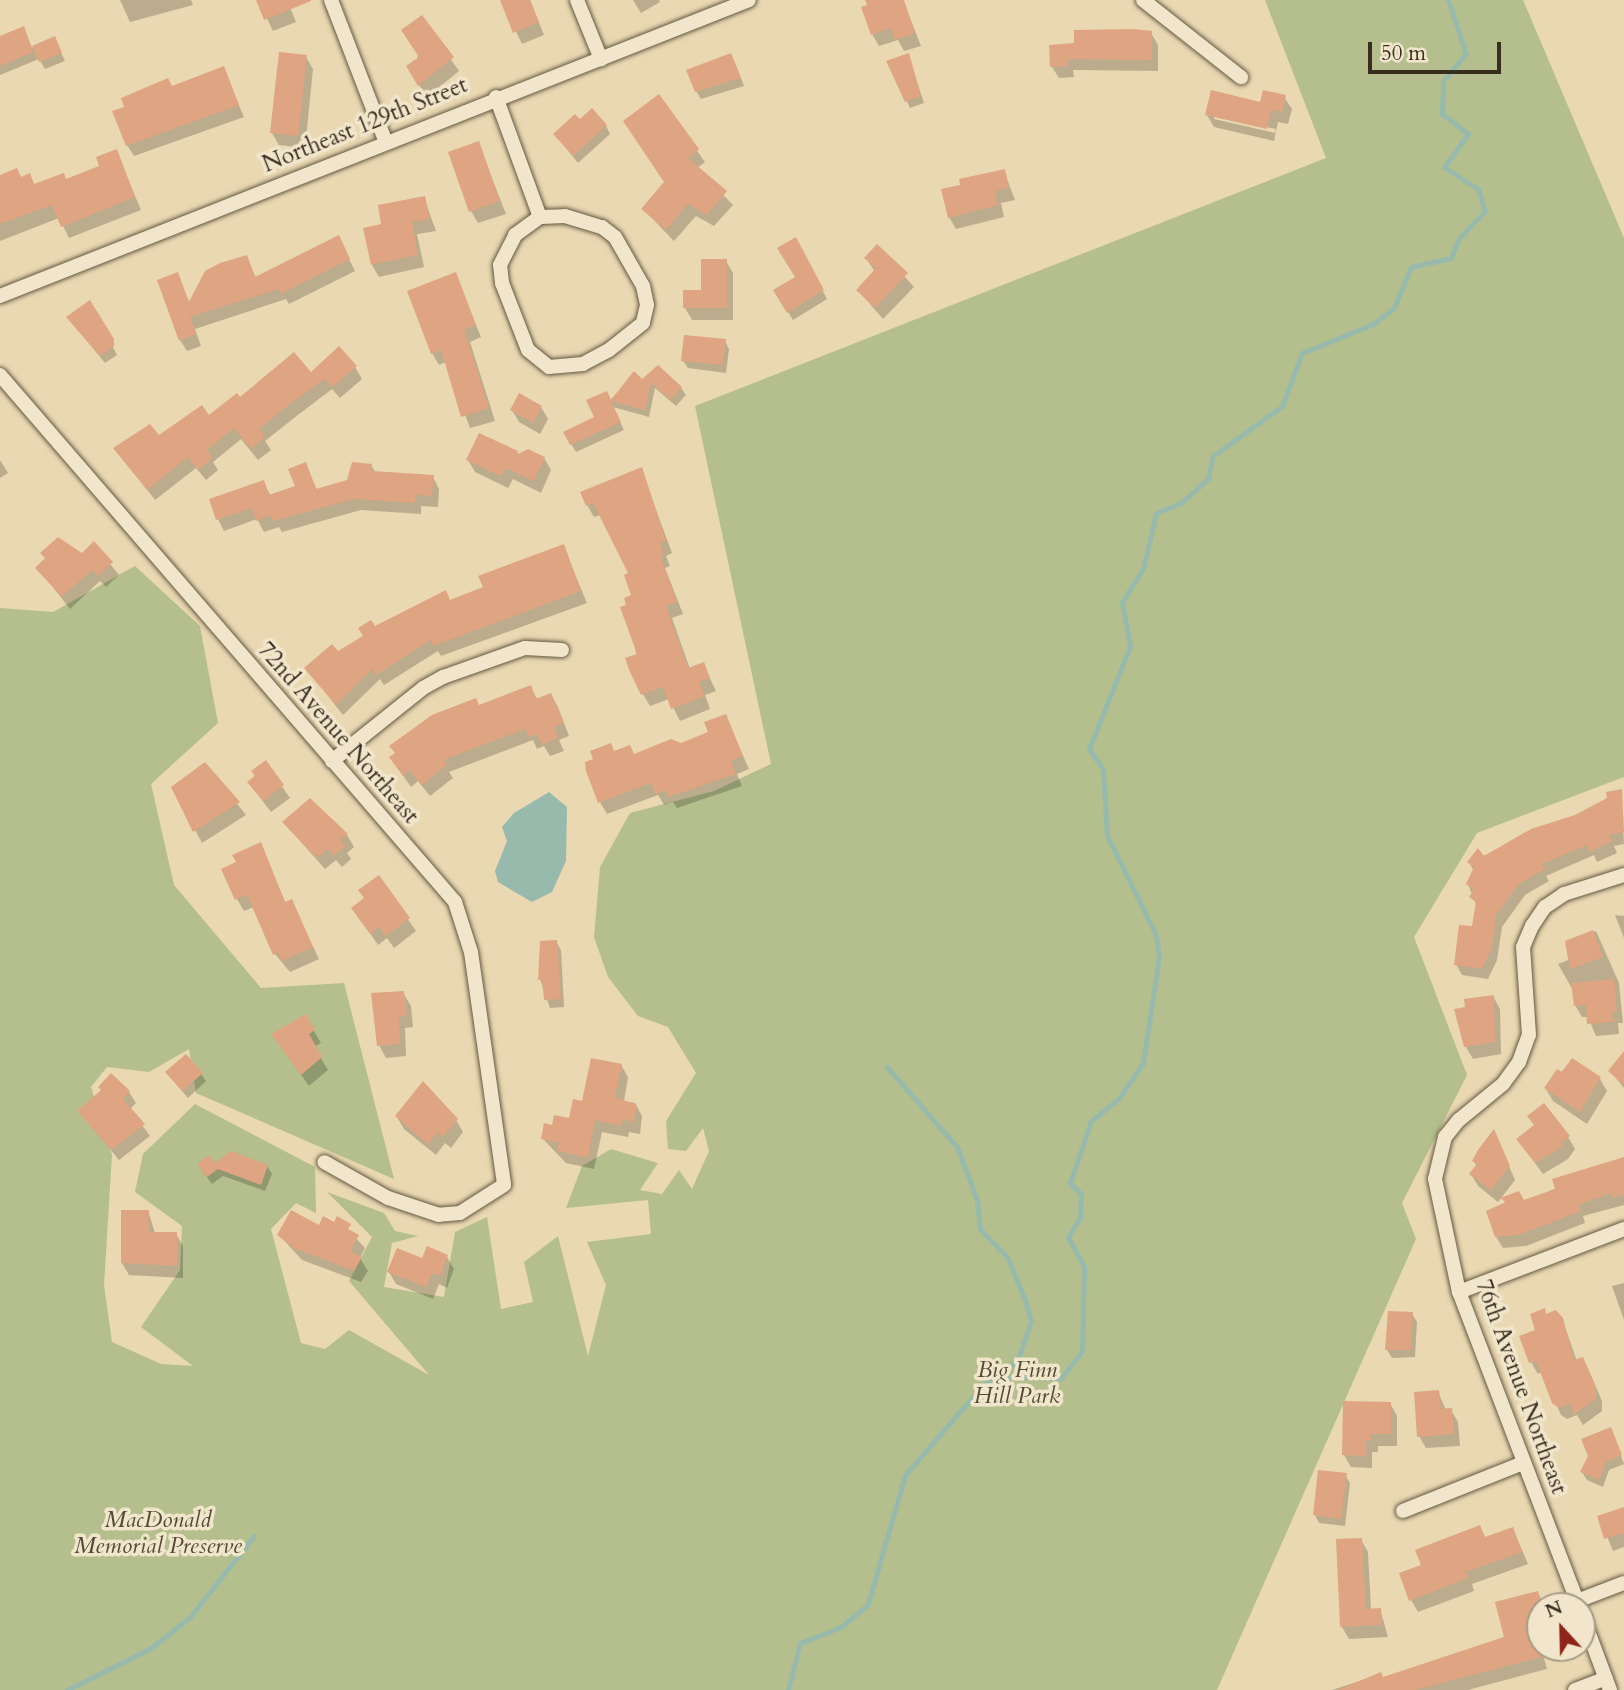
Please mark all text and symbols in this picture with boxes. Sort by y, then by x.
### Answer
scale bar [1372,28,1505,72]
text: 50 m [1381,39,1426,68]
street label: Northeast 129th Street [258,71,472,179]
street label: 72nd Avenue Northeast [252,637,424,829]
street label: 76th Avenue Northeast [1469,1276,1573,1498]
park label: Big Finn Hill Park [974,1356,1060,1410]
park label: MacDonald Memorial Preserve [74,1506,242,1560]
north arrow [1526,1592,1596,1662]
text: N [1541,1594,1566,1625]

